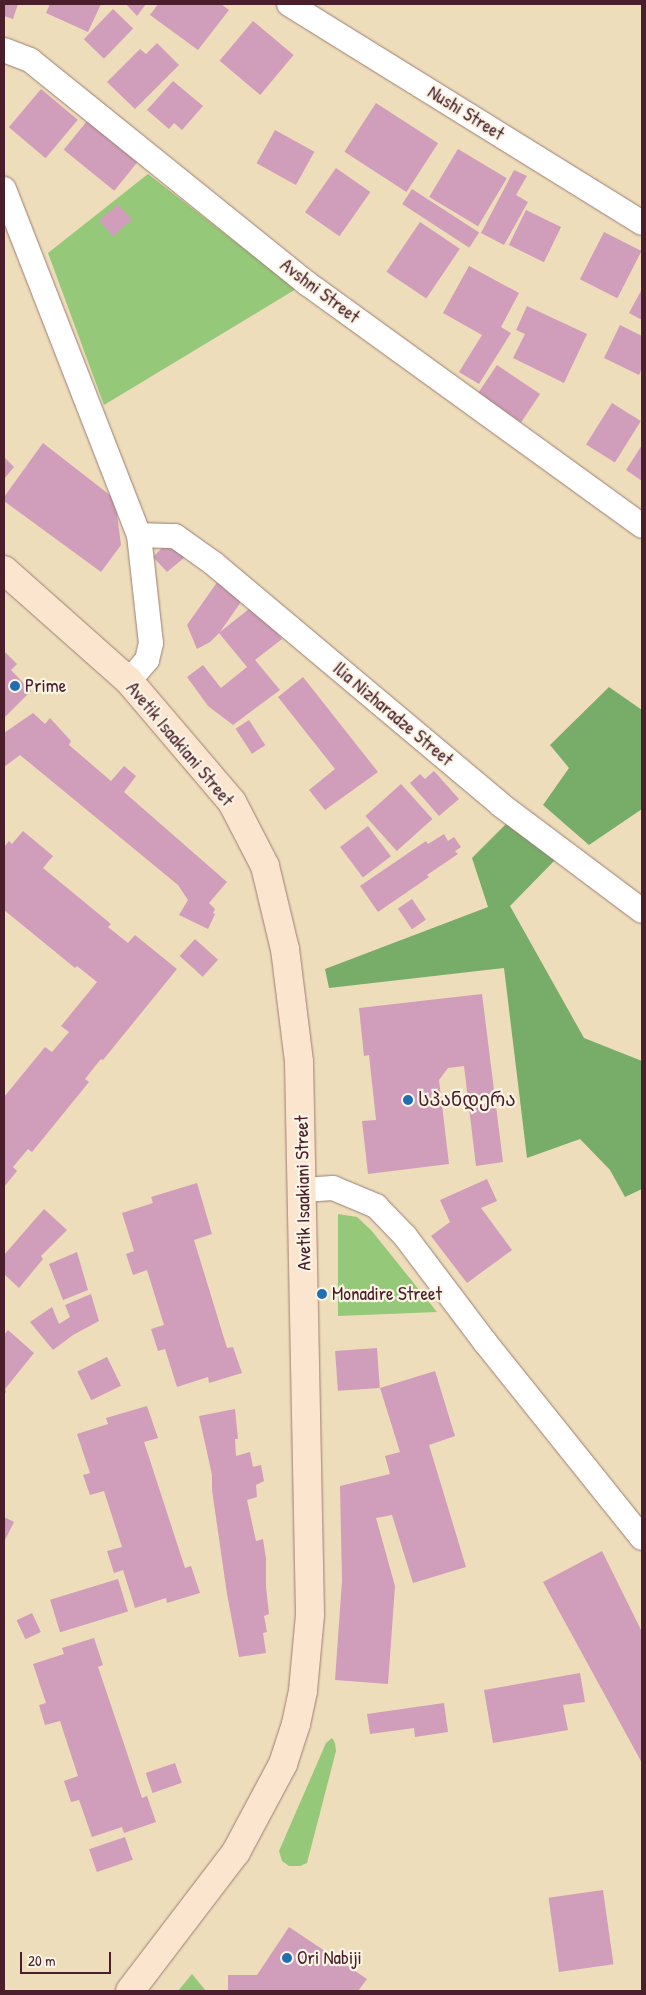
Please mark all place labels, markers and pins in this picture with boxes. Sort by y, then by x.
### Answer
place label: Prime [25,675,66,697]
marker: Prime [9,680,21,692]
place label: სპანდერა [418,1089,516,1111]
marker: სპანდერა [402,1094,414,1106]
place label: Monadire Street [332,1283,442,1305]
marker: Monadire Street [316,1288,328,1300]
place label: Ori Nabiji [297,1947,362,1969]
marker: Ori Nabiji [281,1952,293,1964]

